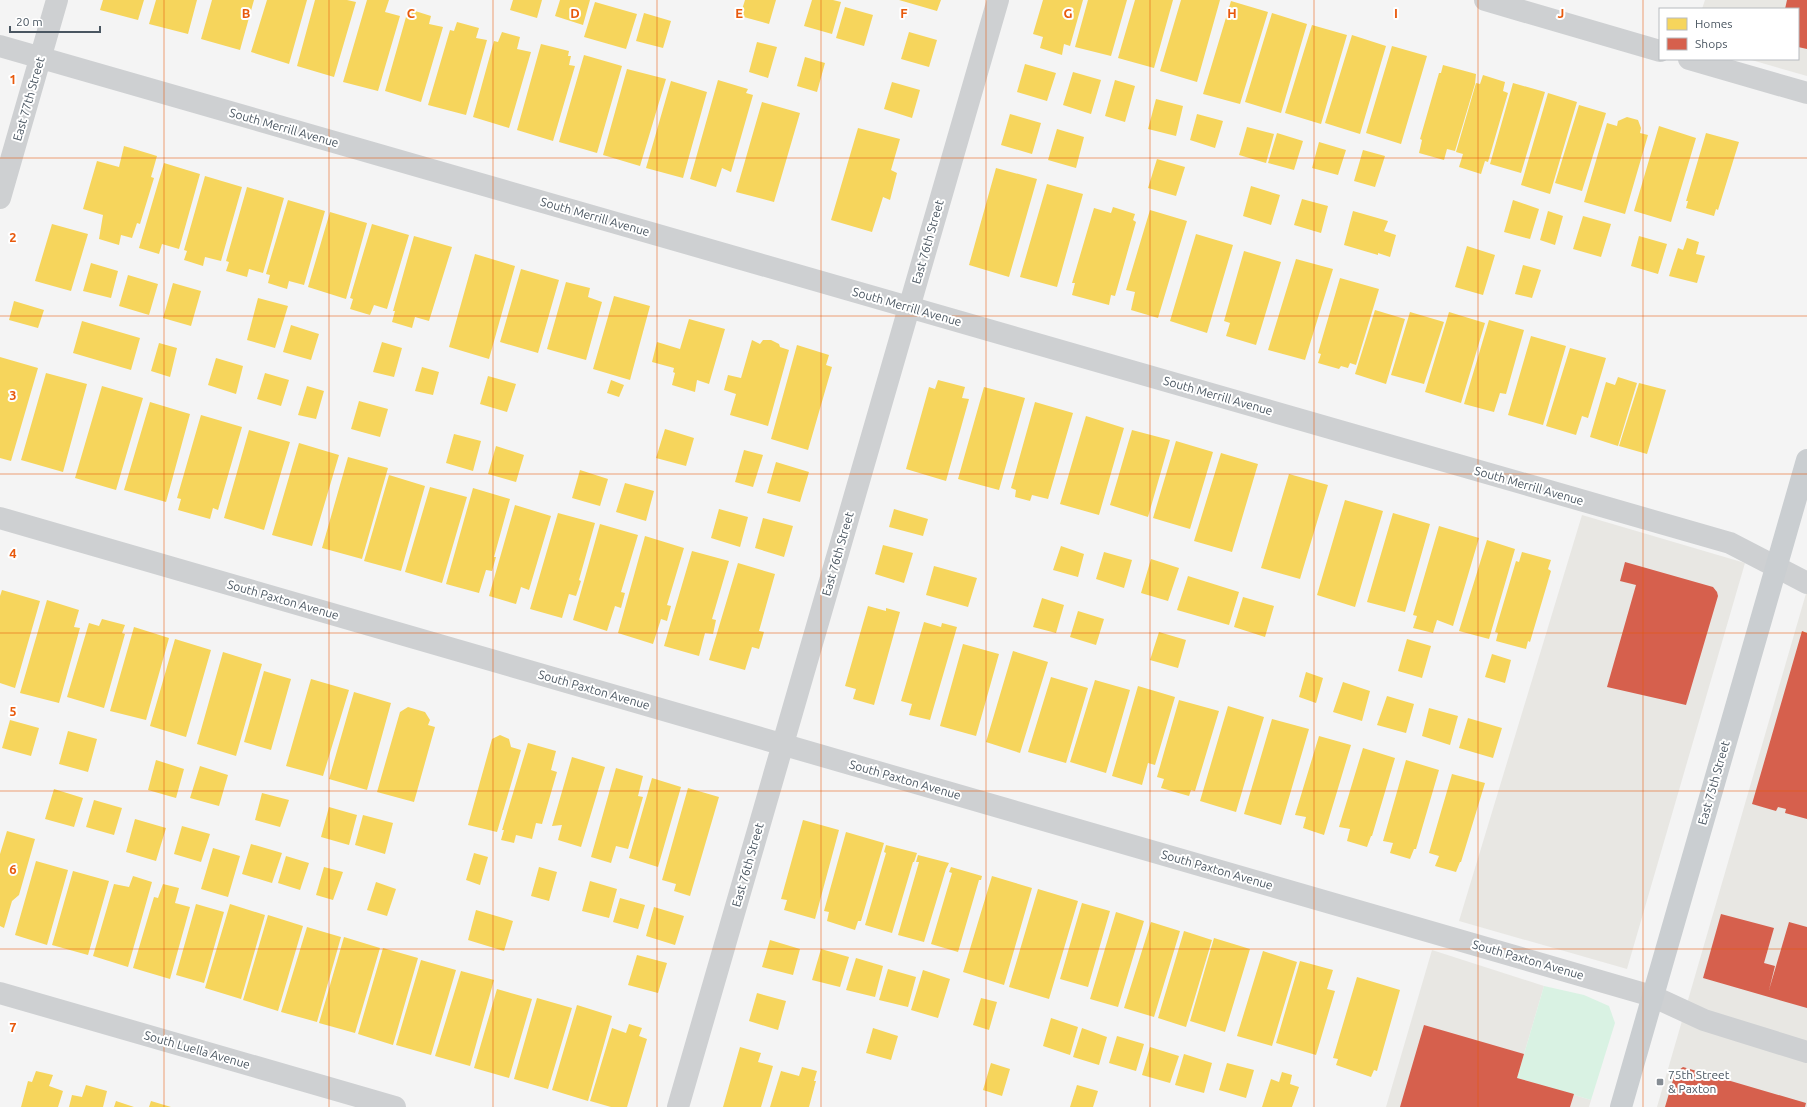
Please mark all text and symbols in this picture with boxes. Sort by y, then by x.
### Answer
text: B [242,6,251,20]
text: C [407,6,416,20]
text: D [570,6,580,20]
text: E [735,6,743,20]
text: F [900,6,908,20]
text: G [1064,6,1073,20]
text: H [1227,6,1237,20]
text: I [1394,6,1398,20]
text: J [1558,6,1564,20]
scale bar [10,8,100,34]
legend [1659,8,1799,60]
text: 20 m [16,15,43,28]
text: Homes [1695,17,1733,30]
text: Shops [1695,37,1727,50]
street label: East 77th Street [10,55,47,142]
text: 1 [9,72,17,86]
street label: South Merrill Avenue [228,106,340,149]
street label: South Merrill Avenue [539,195,651,238]
street label: East 76th Street [909,198,946,285]
text: 2 [9,230,17,244]
street label: South Merrill Avenue [851,285,963,328]
street label: South Merrill Avenue [1162,374,1274,417]
text: 3 [9,388,17,402]
street label: South Merrill Avenue [1473,464,1585,507]
street label: East 76th Street [819,510,856,597]
text: 4 [9,546,17,560]
street label: South Paxton Avenue [226,577,340,622]
street label: South Paxton Avenue [537,667,651,712]
text: 5 [9,704,17,718]
street label: East 75th Street [1695,739,1732,826]
street label: South Paxton Avenue [848,757,962,802]
street label: East 76th Street [729,821,766,908]
street label: South Paxton Avenue [1160,847,1274,892]
text: 6 [9,862,17,876]
street label: South Paxton Avenue [1471,937,1585,982]
text: 7 [9,1020,17,1034]
street label: South Luella Avenue [143,1028,252,1071]
place label: 75th Street & Paxton [1668,1068,1730,1095]
marker: 75th Street & Paxton [1655,1077,1665,1087]

